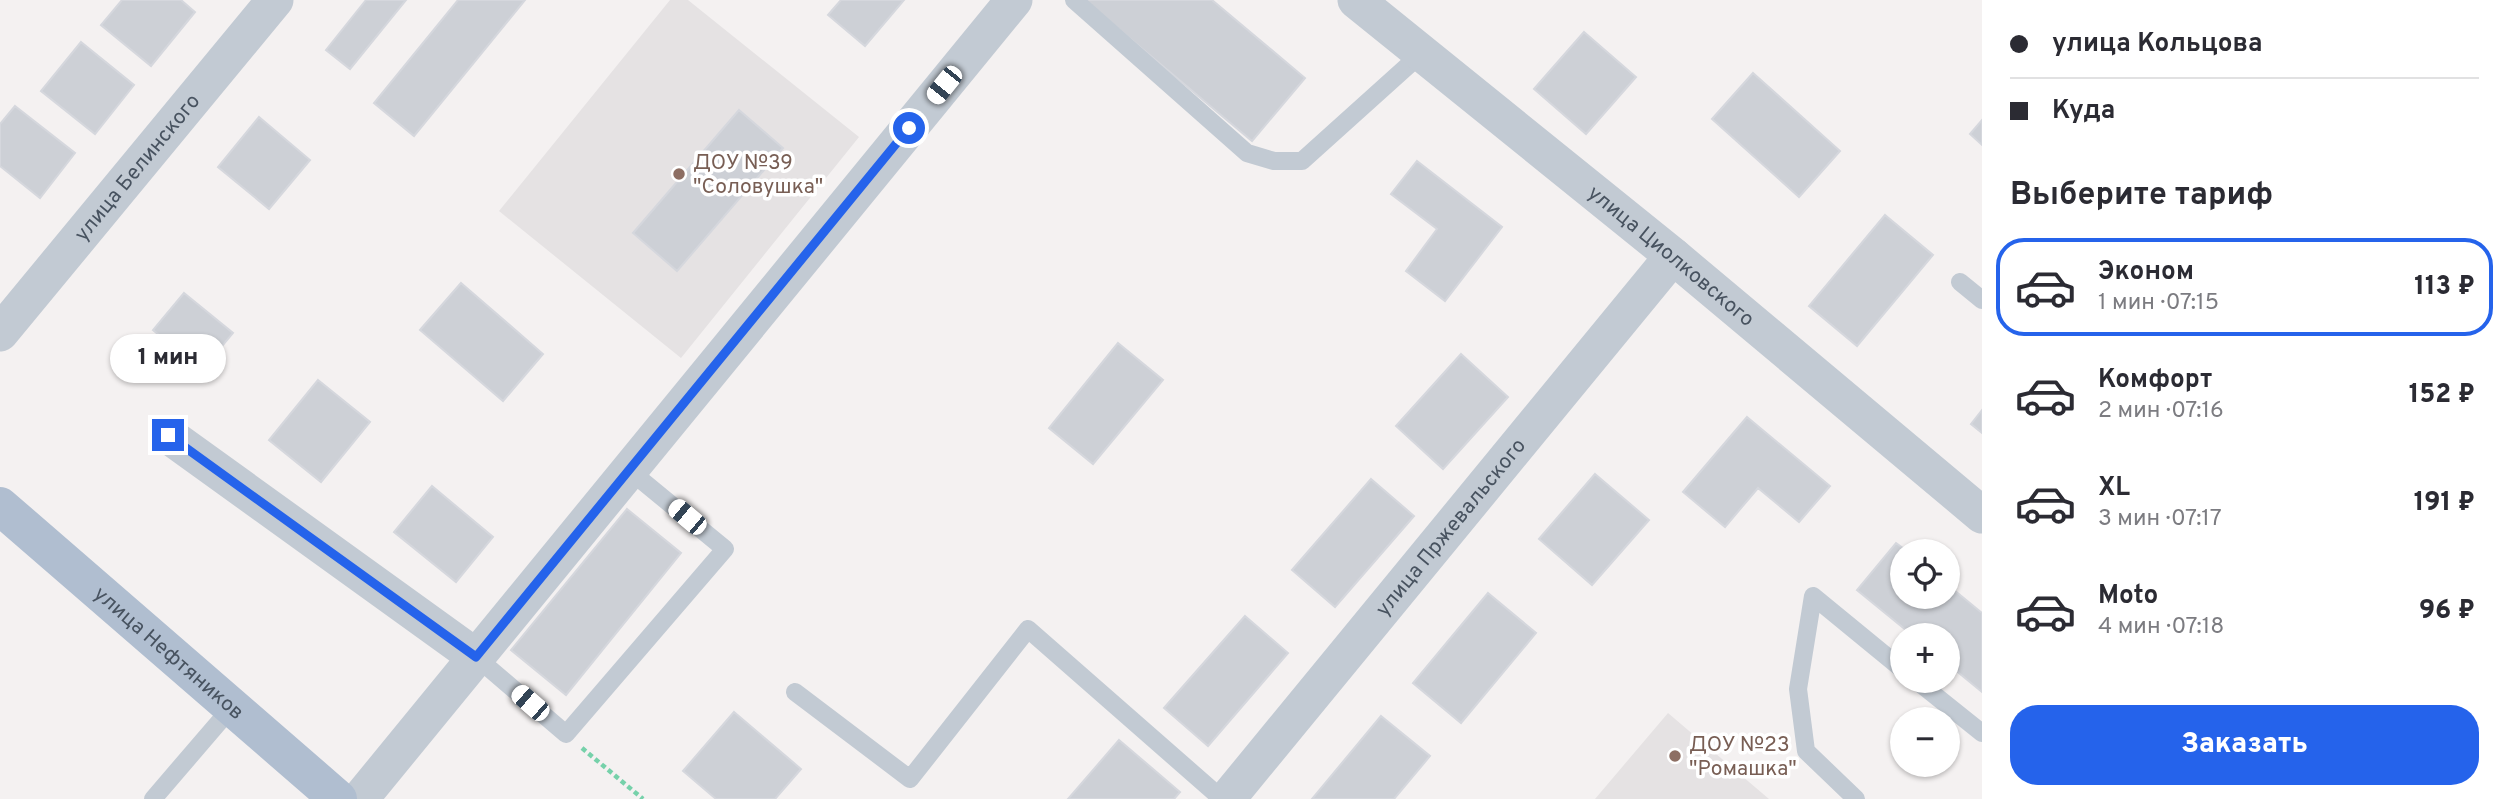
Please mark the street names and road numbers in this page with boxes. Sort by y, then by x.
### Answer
street label: улица Белинского [69,89,207,248]
street label: улица Циолковского [1581,180,1759,333]
street label: улица Пржевальского [1370,433,1533,623]
street label: улица Нефтяников [87,581,249,727]

